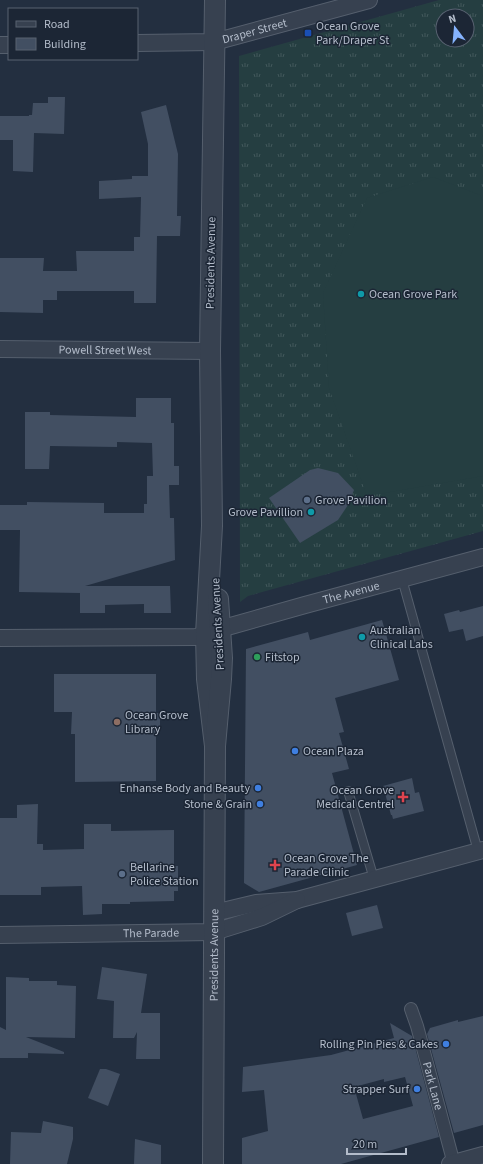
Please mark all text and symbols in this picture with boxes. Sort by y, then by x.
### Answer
legend [8,8,138,60]
north arrow [435,8,475,48]
text: N [447,11,458,27]
street label: Draper Street [220,14,289,48]
text: Road [44,16,70,33]
place label: Ocean Grove Park/Draper St [316,18,389,49]
marker: Ocean Grove Park/Draper St [303,28,313,38]
text: Building [44,36,86,53]
street label: Presidents Avenue [202,217,220,309]
place label: Ocean Grove Park [369,286,457,303]
marker: Ocean Grove Park [356,289,366,299]
street label: Powell Street West [59,341,151,359]
place label: Grove Pavilion [315,492,387,509]
marker: Grove Pavilion [302,495,312,505]
place label: Grove Pavillion [228,504,303,521]
marker: Grove Pavillion [306,507,316,517]
street label: Presidents Avenue [207,577,229,671]
street label: The Avenue [321,577,381,608]
place label: Australian Clinical Labs [370,622,433,653]
marker: Australian Clinical Labs [357,632,367,642]
place label: Fitstop [265,649,300,666]
marker: Fitstop [252,652,262,662]
place label: Ocean Grove Library [125,707,188,738]
marker: Ocean Grove Library [112,717,122,727]
place label: Ocean Plaza [303,743,364,760]
marker: Ocean Plaza [290,746,300,756]
place label: Enhanse Body and Beauty [120,780,250,797]
place label: Ocean Grove Medical Centrel [316,782,394,813]
marker: Enhanse Body and Beauty [253,783,263,793]
marker: Ocean Grove Medical Centrel [397,791,409,803]
place label: Stone & Grain [184,796,252,813]
marker: Stone & Grain [255,799,265,809]
place label: Ocean Grove The Parade Clinic [284,850,369,881]
place label: Bellarine Police Station [130,859,198,890]
marker: Ocean Grove The Parade Clinic [269,859,281,871]
marker: Bellarine Police Station [117,869,127,879]
street label: Presidents Avenue [205,909,223,1001]
street label: The Parade [123,924,179,942]
place label: Rolling Pin Pies & Cakes [320,1036,438,1053]
marker: Rolling Pin Pies & Cakes [441,1039,451,1049]
street label: Park Lane [418,1060,448,1112]
place label: Strapper Surf [342,1081,409,1098]
marker: Strapper Surf [412,1084,422,1094]
scale bar [347,1130,406,1156]
text: 20 m [353,1136,377,1153]

